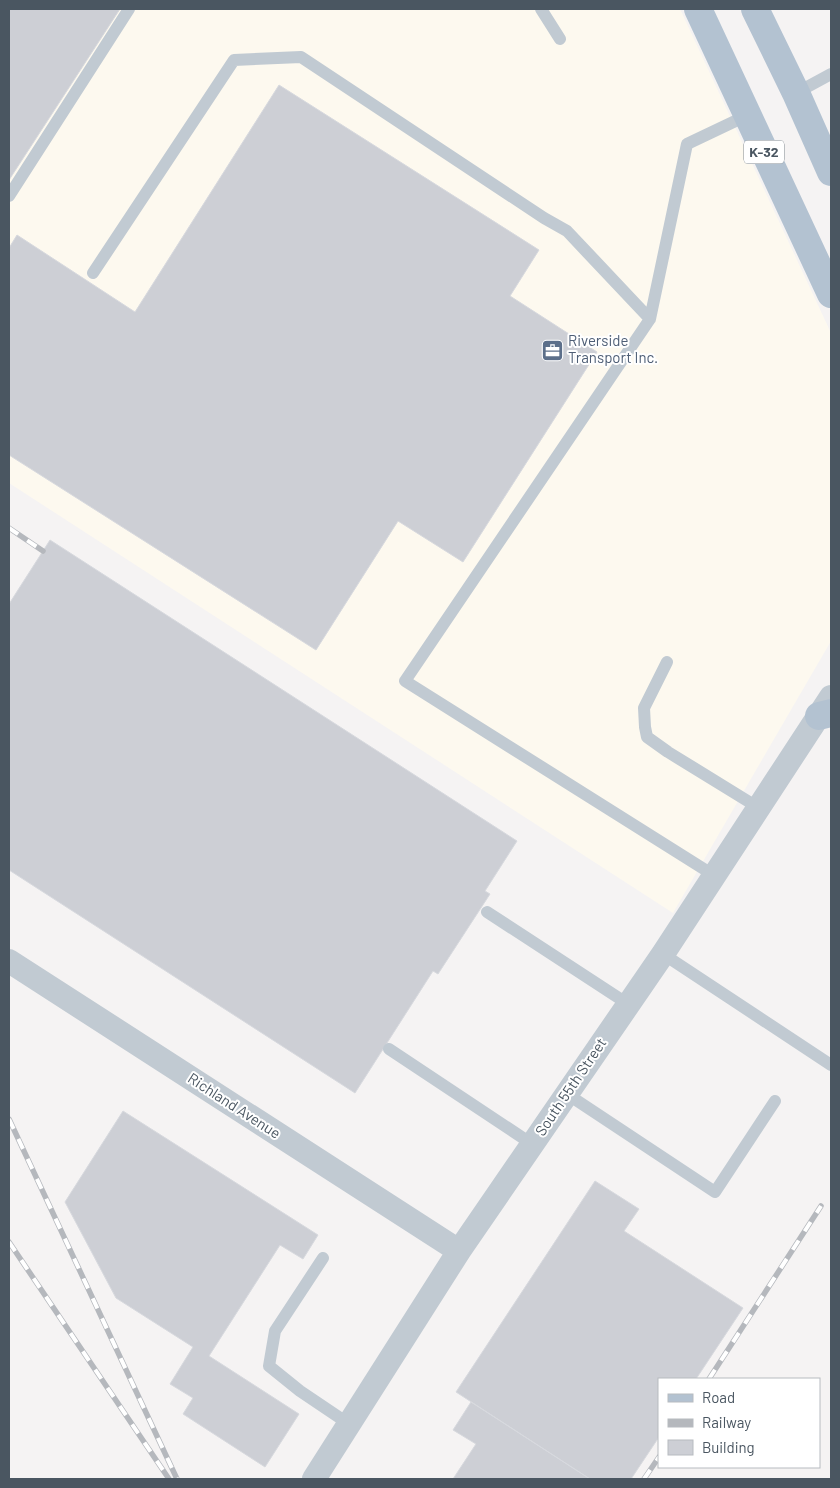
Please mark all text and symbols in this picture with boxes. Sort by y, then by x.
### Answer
road number: K-32 [744,140,784,163]
place label: Riverside Transport Inc. [568,331,658,366]
office icon: Riverside Transport Inc. [540,338,564,362]
street label: South 55th Street [531,1034,610,1139]
street label: Richland Avenue [185,1069,284,1142]
legend [658,1378,820,1468]
text: Road [702,1388,735,1406]
text: Railway [702,1413,751,1431]
text: Building [702,1438,755,1456]

